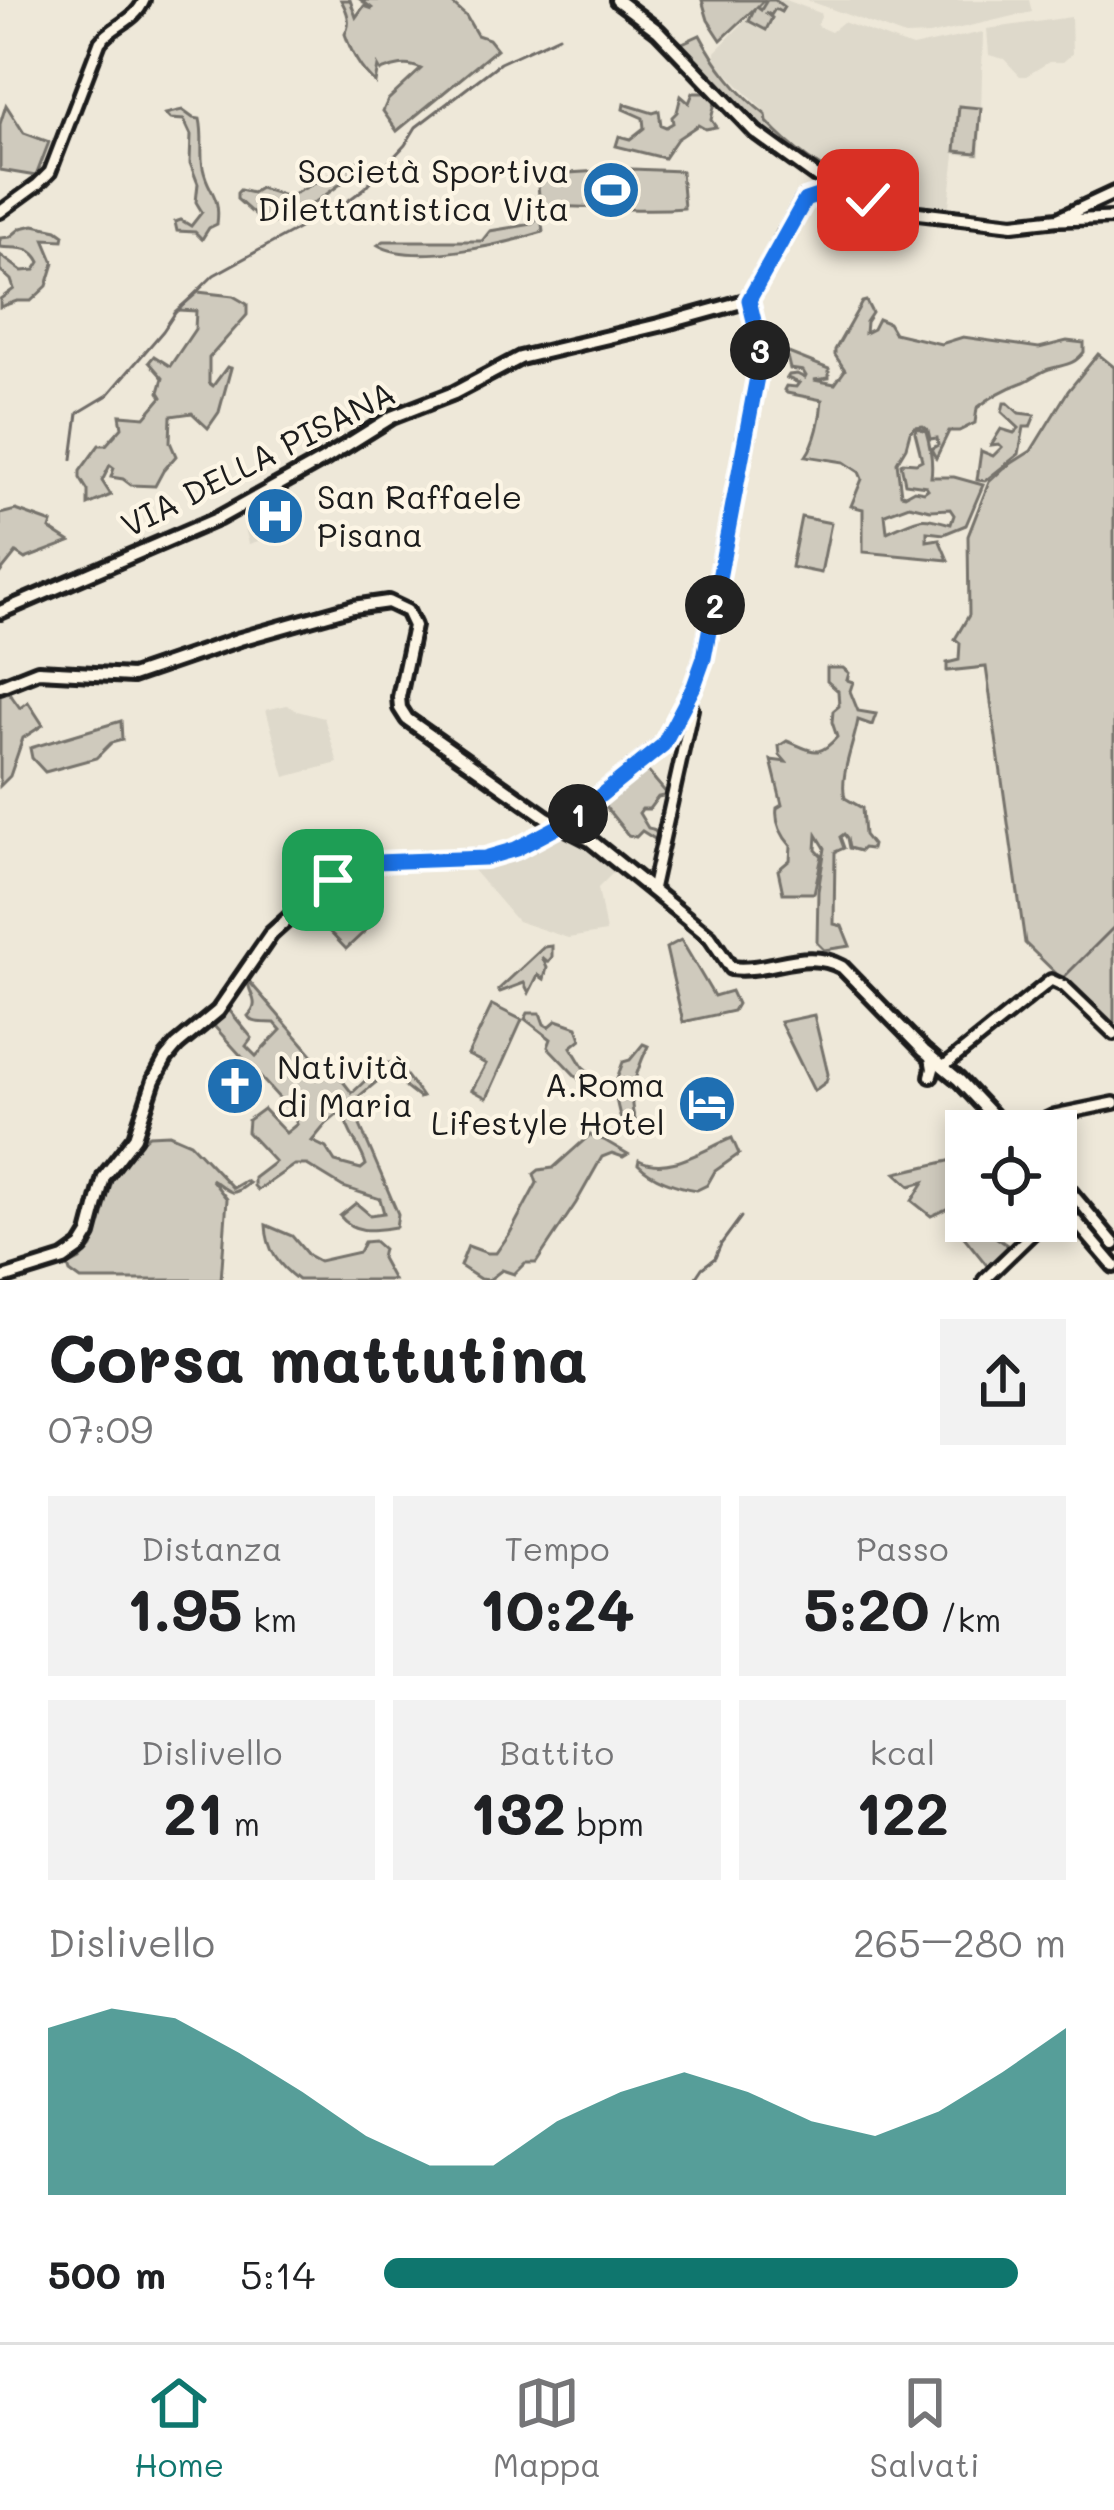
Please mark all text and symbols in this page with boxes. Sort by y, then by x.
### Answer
place label: Società Sportiva Dilettantistica Vita [257,148,569,229]
pin [817,149,919,251]
sports icon: Società Sportiva Dilettantistica Vita [580,159,642,221]
icon: check [835,167,901,233]
pin: 3 [730,320,790,380]
text: 3 [750,328,770,371]
street label: VIA DELLA PISANA [113,370,402,545]
place label: San Raffaele Pisana [317,474,522,555]
hospital icon: San Raffaele Pisana [244,485,306,547]
pin: 2 [685,575,745,635]
text: 2 [706,583,724,626]
pin: 1 [548,784,608,844]
text: 1 [571,792,585,835]
pin [282,829,384,931]
icon: arrive [300,847,366,913]
place label: Natività di Maria [277,1044,413,1125]
church icon: Natività di Maria [204,1055,266,1117]
place label: A.Roma Lifestyle Hotel [431,1062,665,1144]
hotel icon: A.Roma Lifestyle Hotel [676,1073,738,1135]
map controls [945,1110,1077,1242]
button: locate [945,1110,1077,1242]
text: Corsa mattutina [48,1314,588,1400]
button: share [940,1319,1066,1445]
text: 07:09 [48,1402,153,1453]
text: Distanza [141,1526,282,1569]
text: Tempo [504,1526,610,1569]
text: Passo [856,1526,949,1569]
text: 1.95 [126,1569,243,1647]
text: 10:24 [479,1569,635,1647]
text: 5:20 [803,1569,930,1647]
text: km [243,1597,297,1640]
text: /km [930,1597,1001,1640]
text: Dislivello [141,1730,282,1773]
text: Battito [500,1730,614,1773]
text: kcal [869,1730,935,1773]
text: 21 [163,1773,223,1851]
text: 132 [470,1773,566,1851]
text: 122 [855,1773,949,1851]
text: m [223,1801,260,1844]
text: bpm [566,1801,644,1844]
text: Dislivello [48,1916,215,1967]
text: 265–280 m [853,1916,1066,1967]
text: 500 m [48,2248,166,2299]
text: 5:14 [240,2248,315,2299]
tab: Home [134,2370,224,2485]
tab: Mappa [493,2370,601,2485]
tab: Salvati [870,2370,980,2485]

